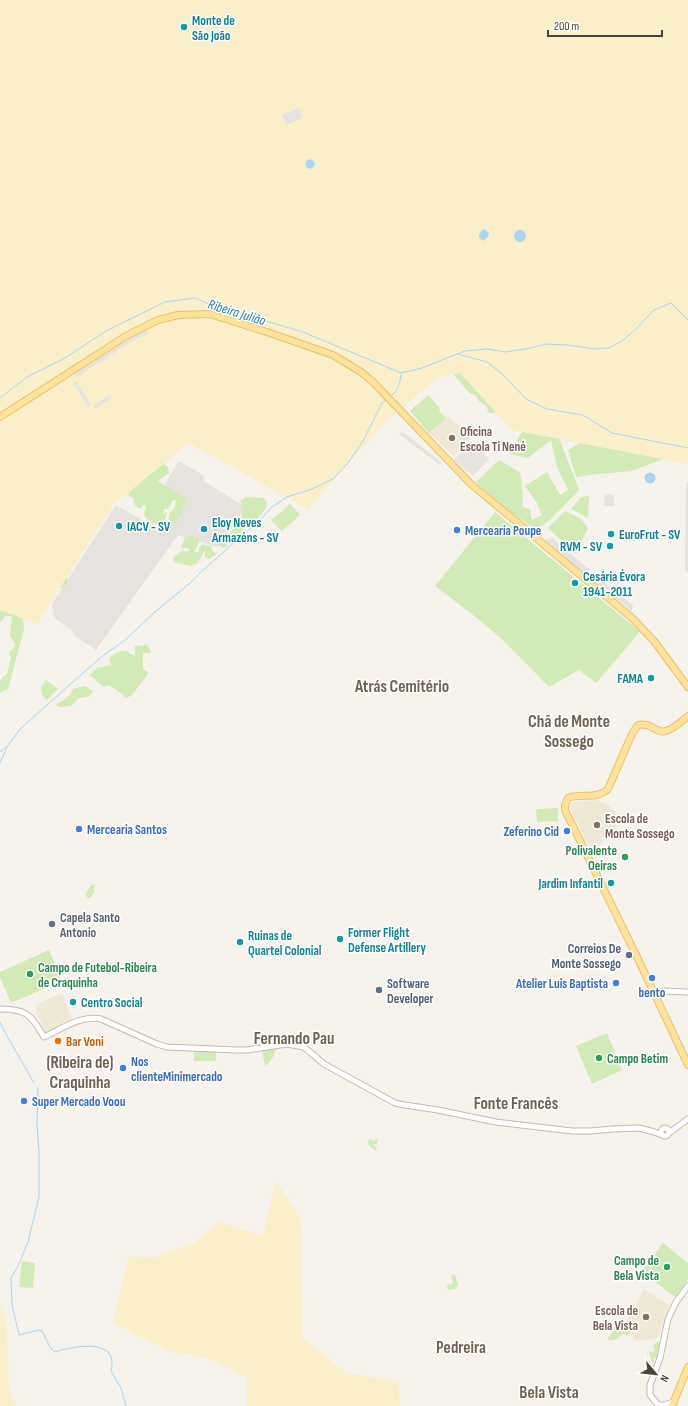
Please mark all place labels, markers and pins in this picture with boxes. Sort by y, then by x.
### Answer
place label: Monte de São João [192,13,235,44]
marker: Monte de São João [179,22,189,32]
place label: Oficina Escola Ti Nené [460,424,526,455]
marker: Oficina Escola Ti Nené [447,433,457,443]
place label: Eloy Neves Armazéns - SV [211,515,279,546]
place label: IACV - SV [127,519,171,535]
marker: IACV - SV [114,521,124,531]
place label: Mercearia Poupe [465,523,542,539]
marker: Eloy Neves Armazéns - SV [199,524,209,534]
marker: Mercearia Poupe [452,525,462,535]
place label: EuroFrut - SV [619,527,681,543]
marker: EuroFrut - SV [606,529,616,539]
place label: RVM - SV [560,539,603,555]
marker: RVM - SV [605,541,615,551]
place label: Cesária Évora 1941-2011 [583,569,645,600]
marker: Cesária Évora 1941-2011 [570,578,580,588]
place label: FAMA [617,671,644,687]
marker: FAMA [646,673,656,683]
place label: Escola de Monte Sossego [605,811,675,842]
marker: Escola de Monte Sossego [592,820,602,830]
place label: Mercearia Santos [87,822,167,838]
marker: Mercearia Santos [74,824,84,834]
place label: Zeferino Cid [503,824,559,840]
marker: Zeferino Cid [562,826,572,836]
place label: Polivalente Oeiras [566,843,617,874]
marker: Polivalente Oeiras [620,852,630,862]
place label: Jardim Infantil [538,876,603,892]
marker: Jardim Infantil [606,878,616,888]
place label: Capela Santo Antonio [59,910,120,941]
marker: Capela Santo Antonio [47,919,57,929]
place label: Former Flight Defense Artillery [348,925,427,956]
place label: Ruinas de Quartel Colonial [248,928,322,959]
marker: Former Flight Defense Artillery [335,934,345,944]
marker: Ruinas de Quartel Colonial [235,937,245,947]
place label: Correios De Monte Sossego [551,941,621,972]
marker: Correios De Monte Sossego [624,950,634,960]
place label: Campo de Futebol-Ribeira de Craquinha [38,960,157,991]
marker: Campo de Futebol-Ribeira de Craquinha [25,969,35,979]
marker: bento [647,973,657,983]
place label: Software Developer [387,976,434,1007]
place label: Atelier Luis Baptista [515,976,608,992]
marker: Atelier Luis Baptista [611,978,621,988]
marker: Software Developer [374,985,384,995]
place label: bento [639,985,666,1001]
place label: Centro Social [81,995,143,1011]
marker: Centro Social [68,997,78,1007]
place label: Bar Voni [66,1034,104,1050]
marker: Bar Voni [53,1036,63,1046]
place label: Campo Betim [607,1051,668,1067]
marker: Campo Betim [594,1053,604,1063]
place label: Nos clienteMinimercado [131,1054,223,1085]
marker: Nos clienteMinimercado [118,1063,128,1073]
place label: Super Mercado Voou [32,1094,126,1110]
marker: Super Mercado Voou [19,1096,29,1106]
place label: Campo de Bela Vista [614,1253,659,1284]
marker: Campo de Bela Vista [662,1262,672,1272]
place label: Escola de Bela Vista [593,1303,638,1334]
marker: Escola de Bela Vista [641,1312,651,1322]

